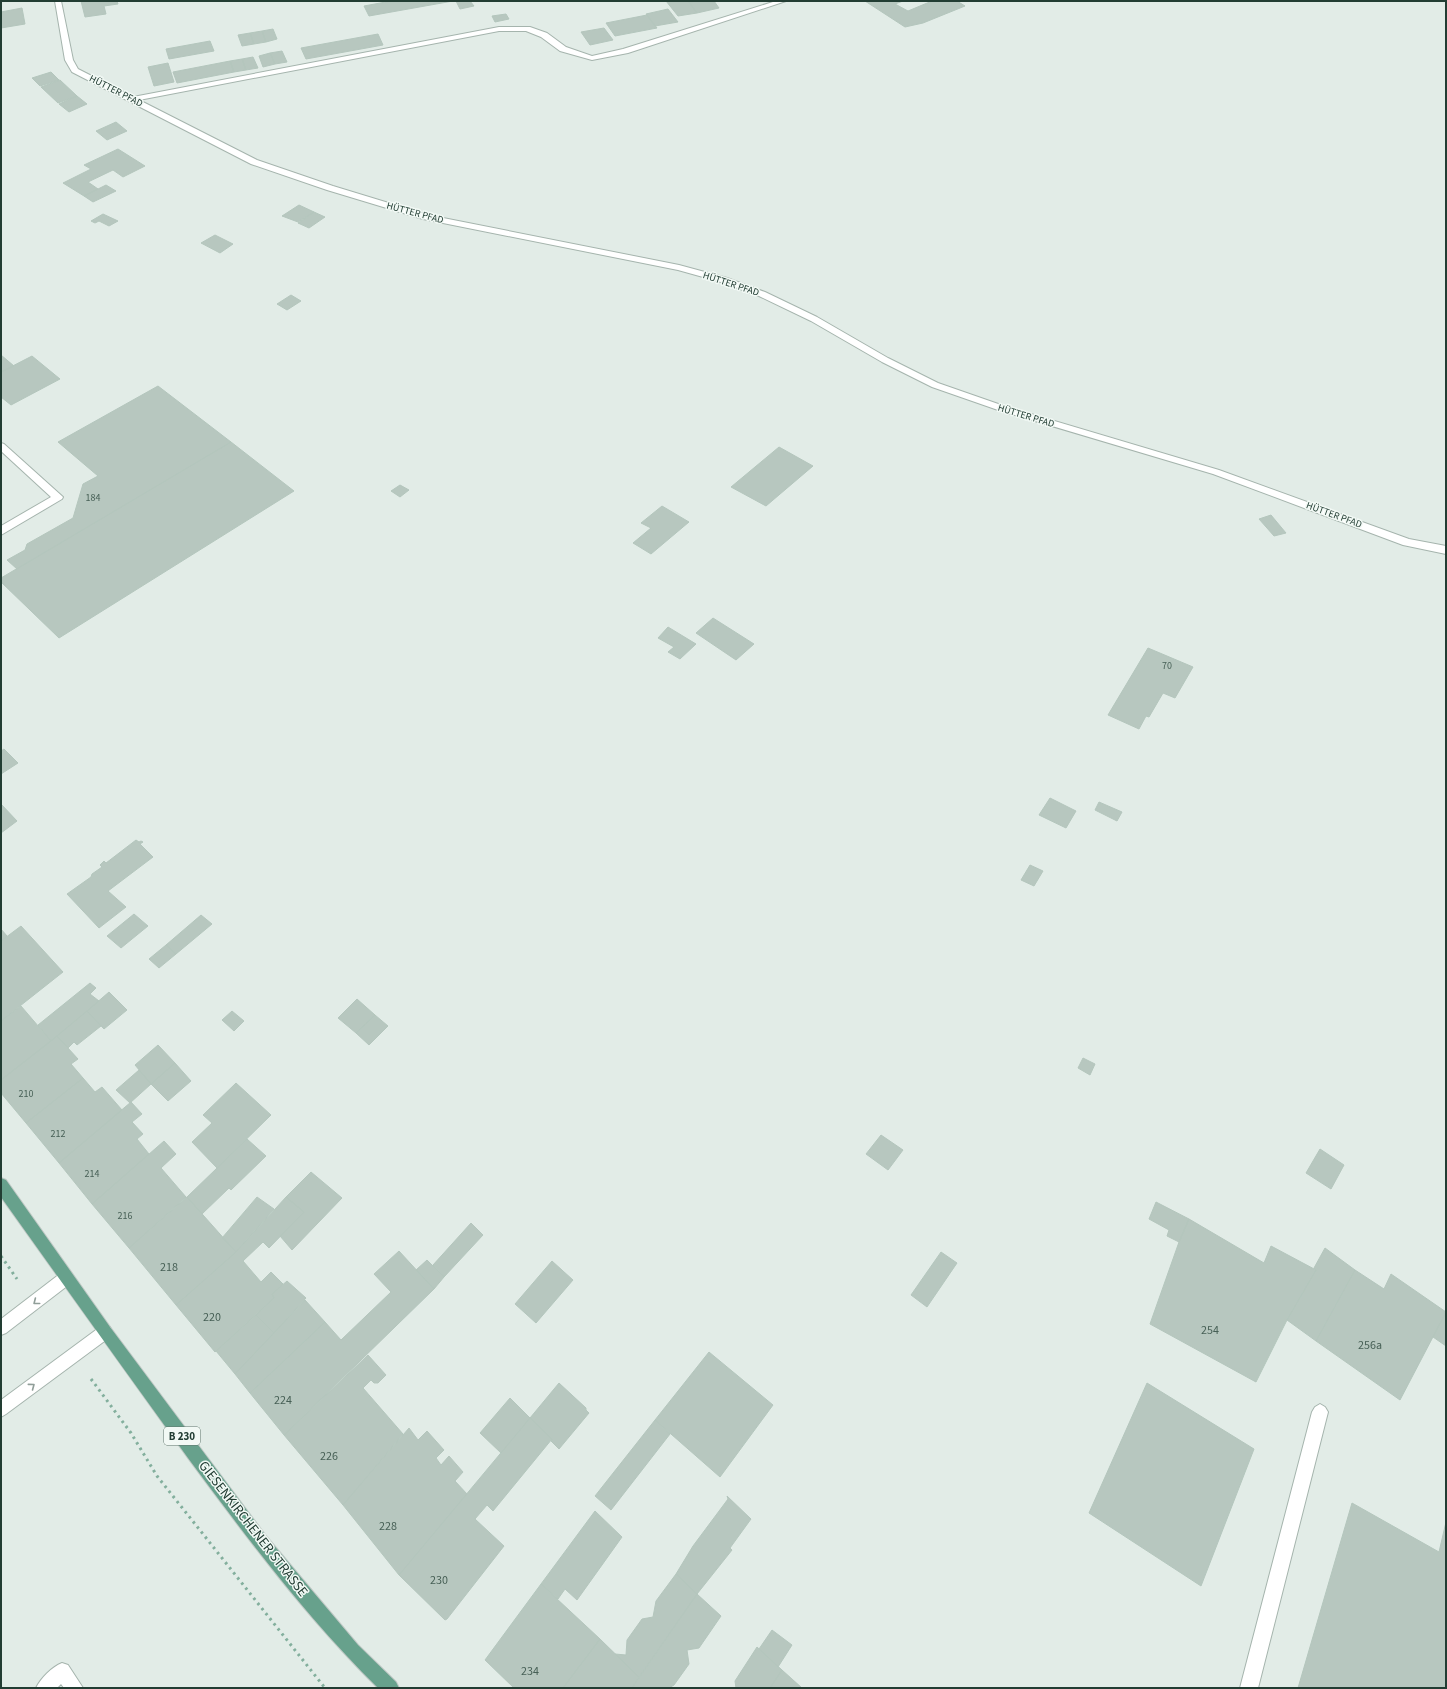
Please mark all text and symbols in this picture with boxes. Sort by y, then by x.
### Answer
street label: HÜTTER PFAD [87,71,145,111]
street label: HÜTTER PFAD [385,199,445,227]
street label: HÜTTER PFAD [701,268,761,300]
street label: HÜTTER PFAD [996,401,1056,431]
house number: 184 [86,491,100,505]
street label: HÜTTER PFAD [1304,498,1364,532]
house number: 70 [1162,659,1172,673]
house number: 210 [19,1087,33,1101]
house number: 212 [51,1127,65,1141]
house number: 214 [85,1167,99,1181]
house number: 216 [118,1209,132,1223]
house number: 218 [160,1259,178,1276]
one-way arrow [33,1297,40,1304]
house number: 220 [203,1309,221,1326]
house number: 254 [1201,1322,1219,1339]
house number: 256a [1358,1337,1382,1354]
one-way arrow [28,1384,35,1391]
house number: 224 [274,1392,292,1409]
road number: B 230 [164,1427,200,1445]
house number: 226 [320,1448,338,1465]
street label: GIESENKIRCHENER STRASSE [194,1457,312,1601]
house number: 228 [379,1518,397,1535]
house number: 230 [430,1572,448,1589]
house number: 234 [521,1663,539,1680]

